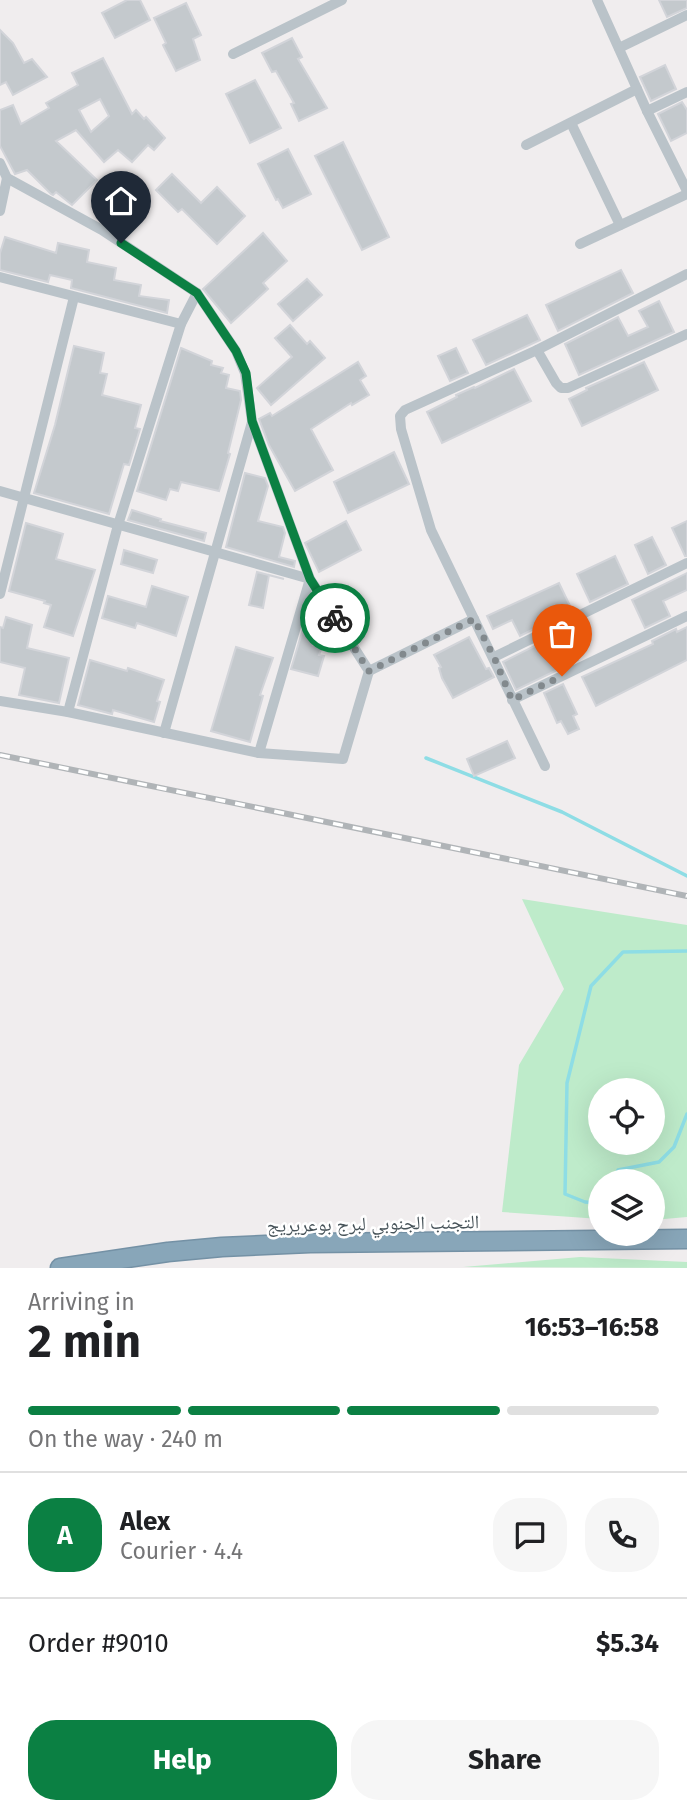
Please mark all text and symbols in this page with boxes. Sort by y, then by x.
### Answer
pin [91,171,151,243]
icon: home [102,182,140,220]
courier [300,583,370,653]
icon: bike [316,599,354,637]
pin [532,604,592,676]
icon: bag [543,615,581,653]
map controls [588,1078,665,1246]
button: locate [588,1078,665,1155]
button: layers [588,1169,665,1246]
street label: التجنب الجنوبي لبرج بوعريريج [267,1210,479,1241]
text: Arriving in [28,1288,135,1316]
text: 16:53–16:58 [525,1312,659,1343]
text: 2 min [28,1314,141,1369]
text: On the way · 240 m [28,1425,223,1453]
button: chat [493,1498,567,1572]
button: phone [585,1498,659,1572]
text: Alex [120,1506,170,1537]
text: A [57,1520,73,1551]
text: Courier · 4.4 [120,1537,243,1565]
text: Order #9010 [28,1628,169,1659]
text: $5.34 [596,1628,659,1659]
button: Help [28,1720,337,1800]
button: Share [351,1720,659,1800]

